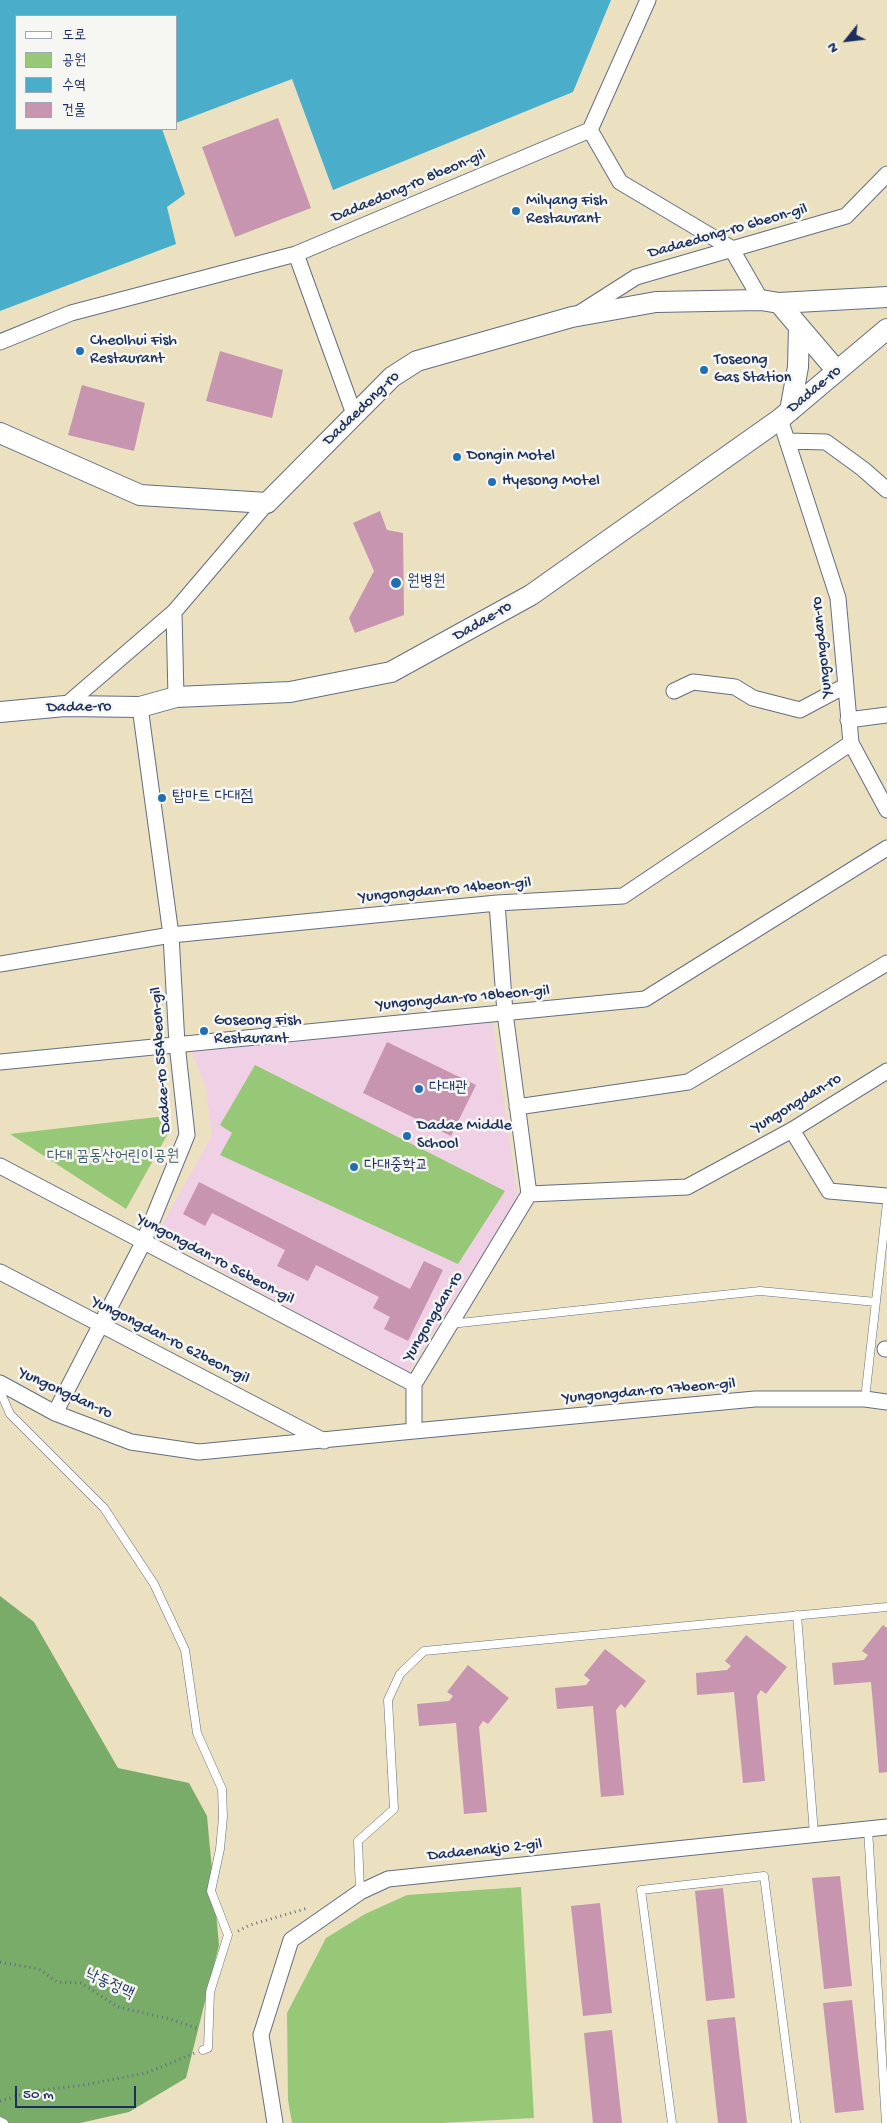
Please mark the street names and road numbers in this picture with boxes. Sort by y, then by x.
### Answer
street label: Dadaedong-ro 8beon-gil [329,146,489,228]
street label: Dadaedong-ro 6beon-gil [646,200,810,264]
street label: Dadae-ro [784,362,846,418]
street label: Dadaedong-ro [320,368,404,450]
street label: Yungongdan-ro [808,596,838,698]
street label: Dadae-ro [450,597,516,647]
street label: Dadae-ro [46,698,112,718]
street label: Yungongdan-ro 14beon-gil [358,874,532,908]
street label: Yungongdan-ro 18beon-gil [375,982,551,1016]
street label: Dadae-ro 554beon-gil [147,986,177,1134]
street label: Yungongdan-ro [749,1070,845,1138]
street label: Yungongdan-ro 56beon-gil [133,1210,297,1310]
street label: Yungongdan-ro [400,1269,468,1365]
street label: Yungongdan-ro 62beon-gil [88,1293,252,1389]
street label: Yungongdan-ro [15,1364,115,1424]
street label: Yungongdan-ro 17beon-gil [562,1375,736,1409]
street label: Dadaenakjo 2-gil [427,1835,543,1867]
street label: 낙동정맥 [82,1965,136,2005]

